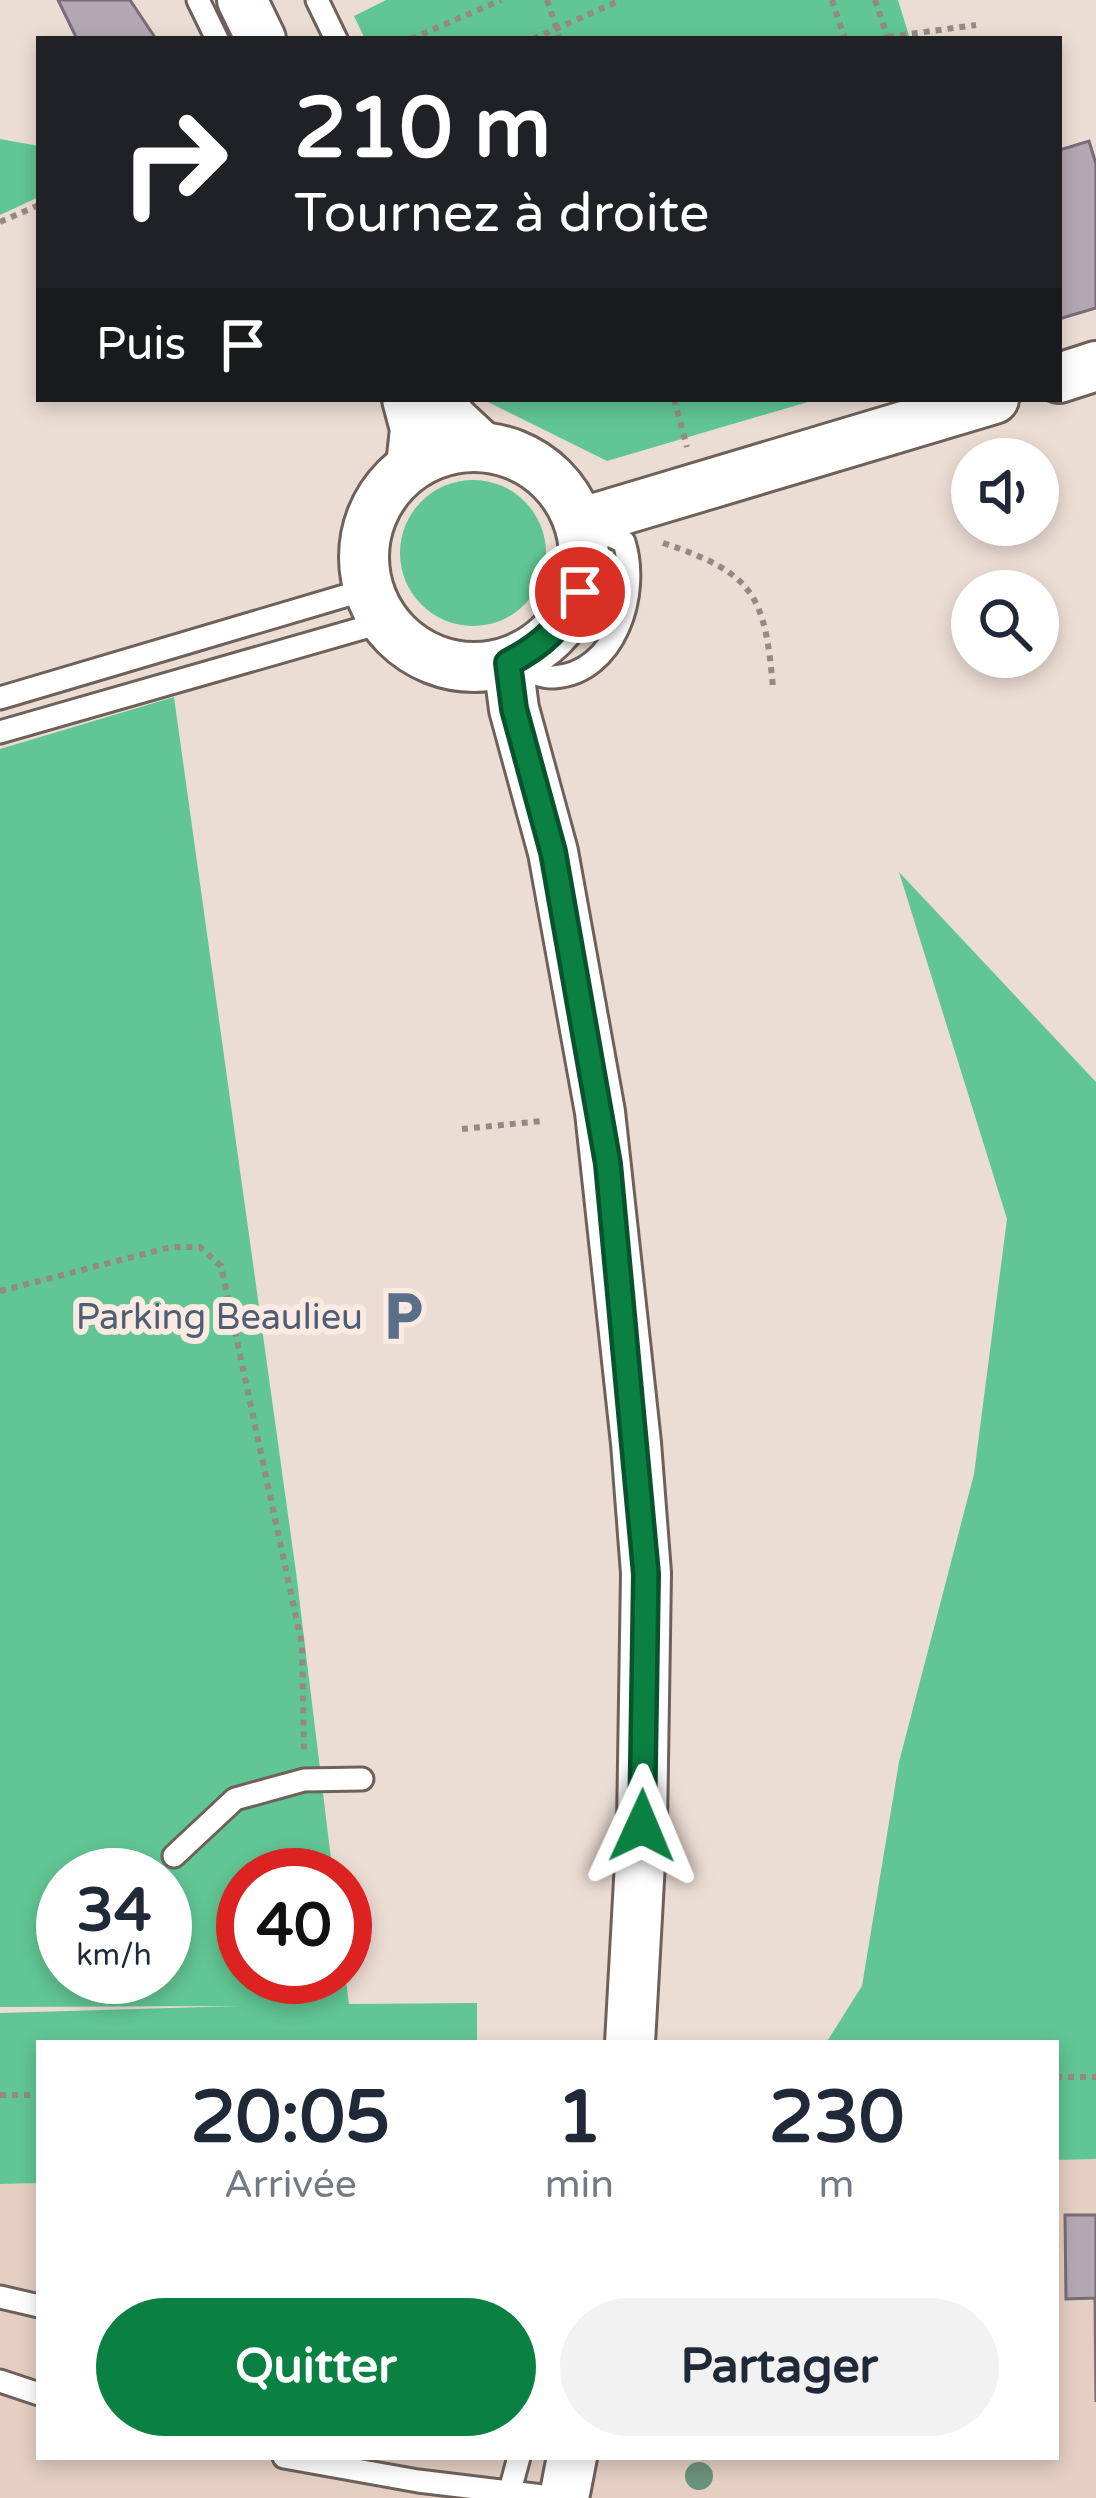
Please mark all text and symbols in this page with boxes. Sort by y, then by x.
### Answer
text: 210 m [294,79,551,180]
icon: right [96,84,252,240]
text: Tournez à droite [294,181,710,246]
icon: arrive [210,312,276,378]
text: Puis [96,318,186,372]
map controls [951,438,1059,678]
button: sound [951,438,1059,546]
pin [529,541,631,643]
icon: arrive [547,559,613,625]
button: search [951,570,1059,678]
parking icon: Parking Beaulieu [374,1287,432,1345]
place label: Parking Beaulieu [76,1296,363,1339]
position arrow [579,1763,705,1889]
speed limit sign: 40 [216,1848,372,2004]
text: 34 [76,1875,152,1947]
text: km/h [76,1937,152,1974]
text: 20:05 [191,2075,390,2162]
text: 1 [557,2075,602,2162]
text: 230 [769,2075,904,2162]
text: Arrivée [224,2161,357,2208]
text: min [545,2161,614,2208]
text: m [819,2161,854,2208]
button: Quitter [96,2298,536,2436]
button: Partager [560,2298,999,2436]

